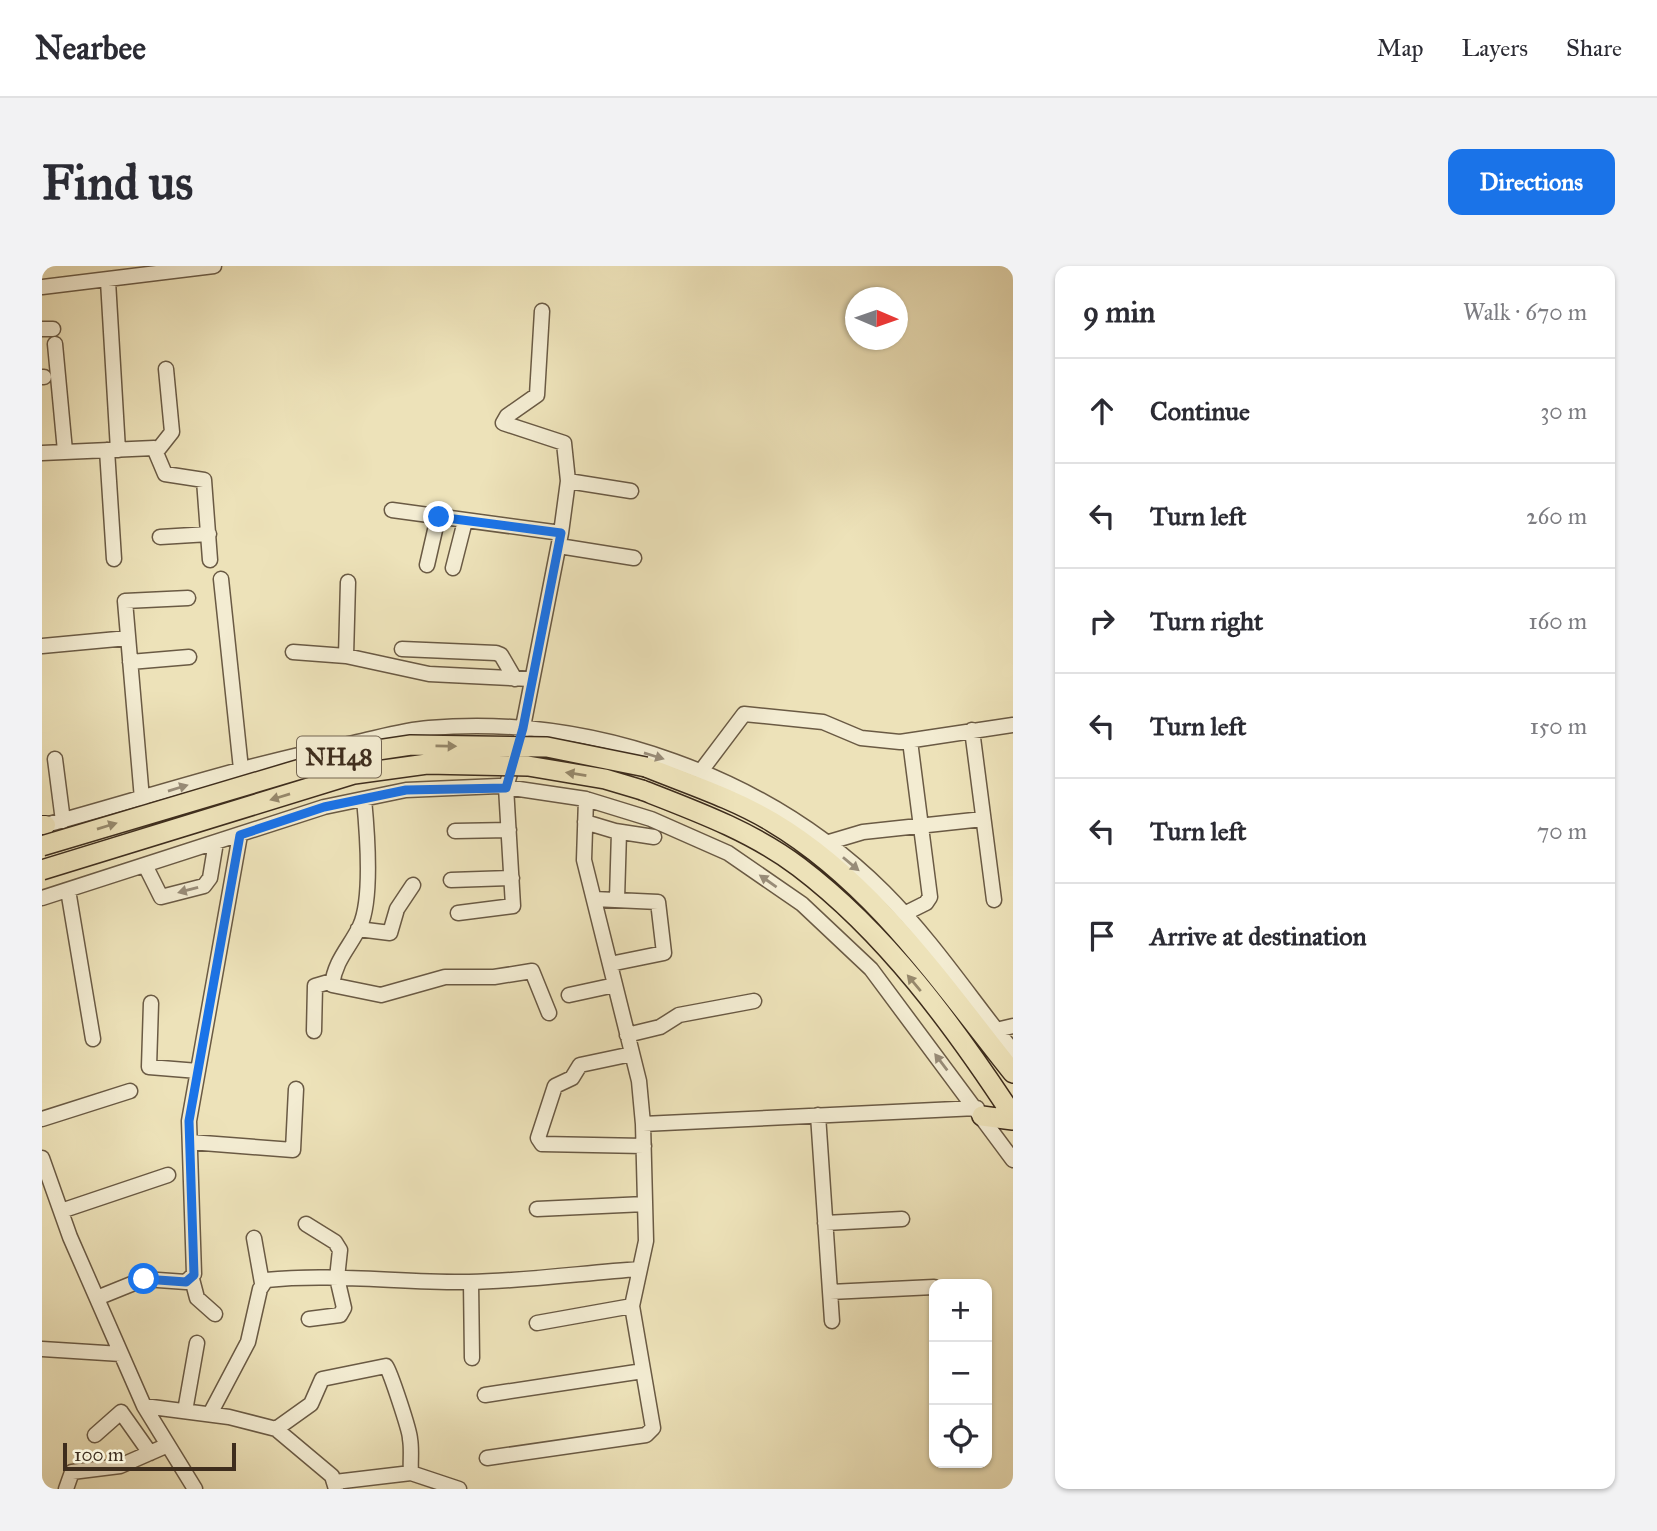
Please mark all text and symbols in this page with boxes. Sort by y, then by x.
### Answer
text: Nearbee [35,28,146,68]
text: Map [1377,33,1424,63]
text: Layers [1462,33,1528,63]
text: Share [1566,33,1622,63]
button: Directions [1448,149,1615,215]
text: Find us [42,153,193,212]
north arrow [845,287,908,350]
text: 9 min [1083,294,1155,330]
text: Walk · 670 m [1463,298,1587,326]
icon: ahead [1083,392,1121,430]
text: Continue [1150,395,1250,427]
text: 30 m [1540,397,1587,425]
icon: left [1083,497,1121,535]
text: Turn left [1150,500,1246,532]
route end [423,501,454,532]
text: 260 m [1526,502,1587,530]
icon: right [1083,602,1121,640]
text: Turn right [1150,605,1263,637]
text: 160 m [1529,607,1587,635]
icon: left [1083,707,1121,745]
text: Turn left [1150,710,1246,742]
text: 150 m [1530,712,1587,740]
road number: NH48 [297,736,381,778]
one-way arrow [435,740,457,752]
one-way arrow [643,751,664,761]
one-way arrow [565,768,587,779]
one-way arrow [168,782,189,792]
one-way arrow [269,793,290,803]
icon: left [1083,812,1121,850]
text: Turn left [1150,815,1246,847]
text: 70 m [1537,817,1587,845]
one-way arrow [97,820,118,830]
one-way arrow [842,856,860,872]
one-way arrow [759,875,778,888]
one-way arrow [177,886,198,896]
icon: arrive [1083,917,1121,955]
text: Arrive at destination [1150,920,1367,952]
one-way arrow [907,974,922,992]
one-way arrow [934,1053,949,1071]
route start [128,1263,159,1294]
map controls [929,1279,992,1468]
button: + [929,1279,992,1342]
button: − [929,1342,992,1405]
button: locate [929,1405,992,1468]
scale bar [63,1440,236,1472]
text: 100 m [74,1443,124,1466]

